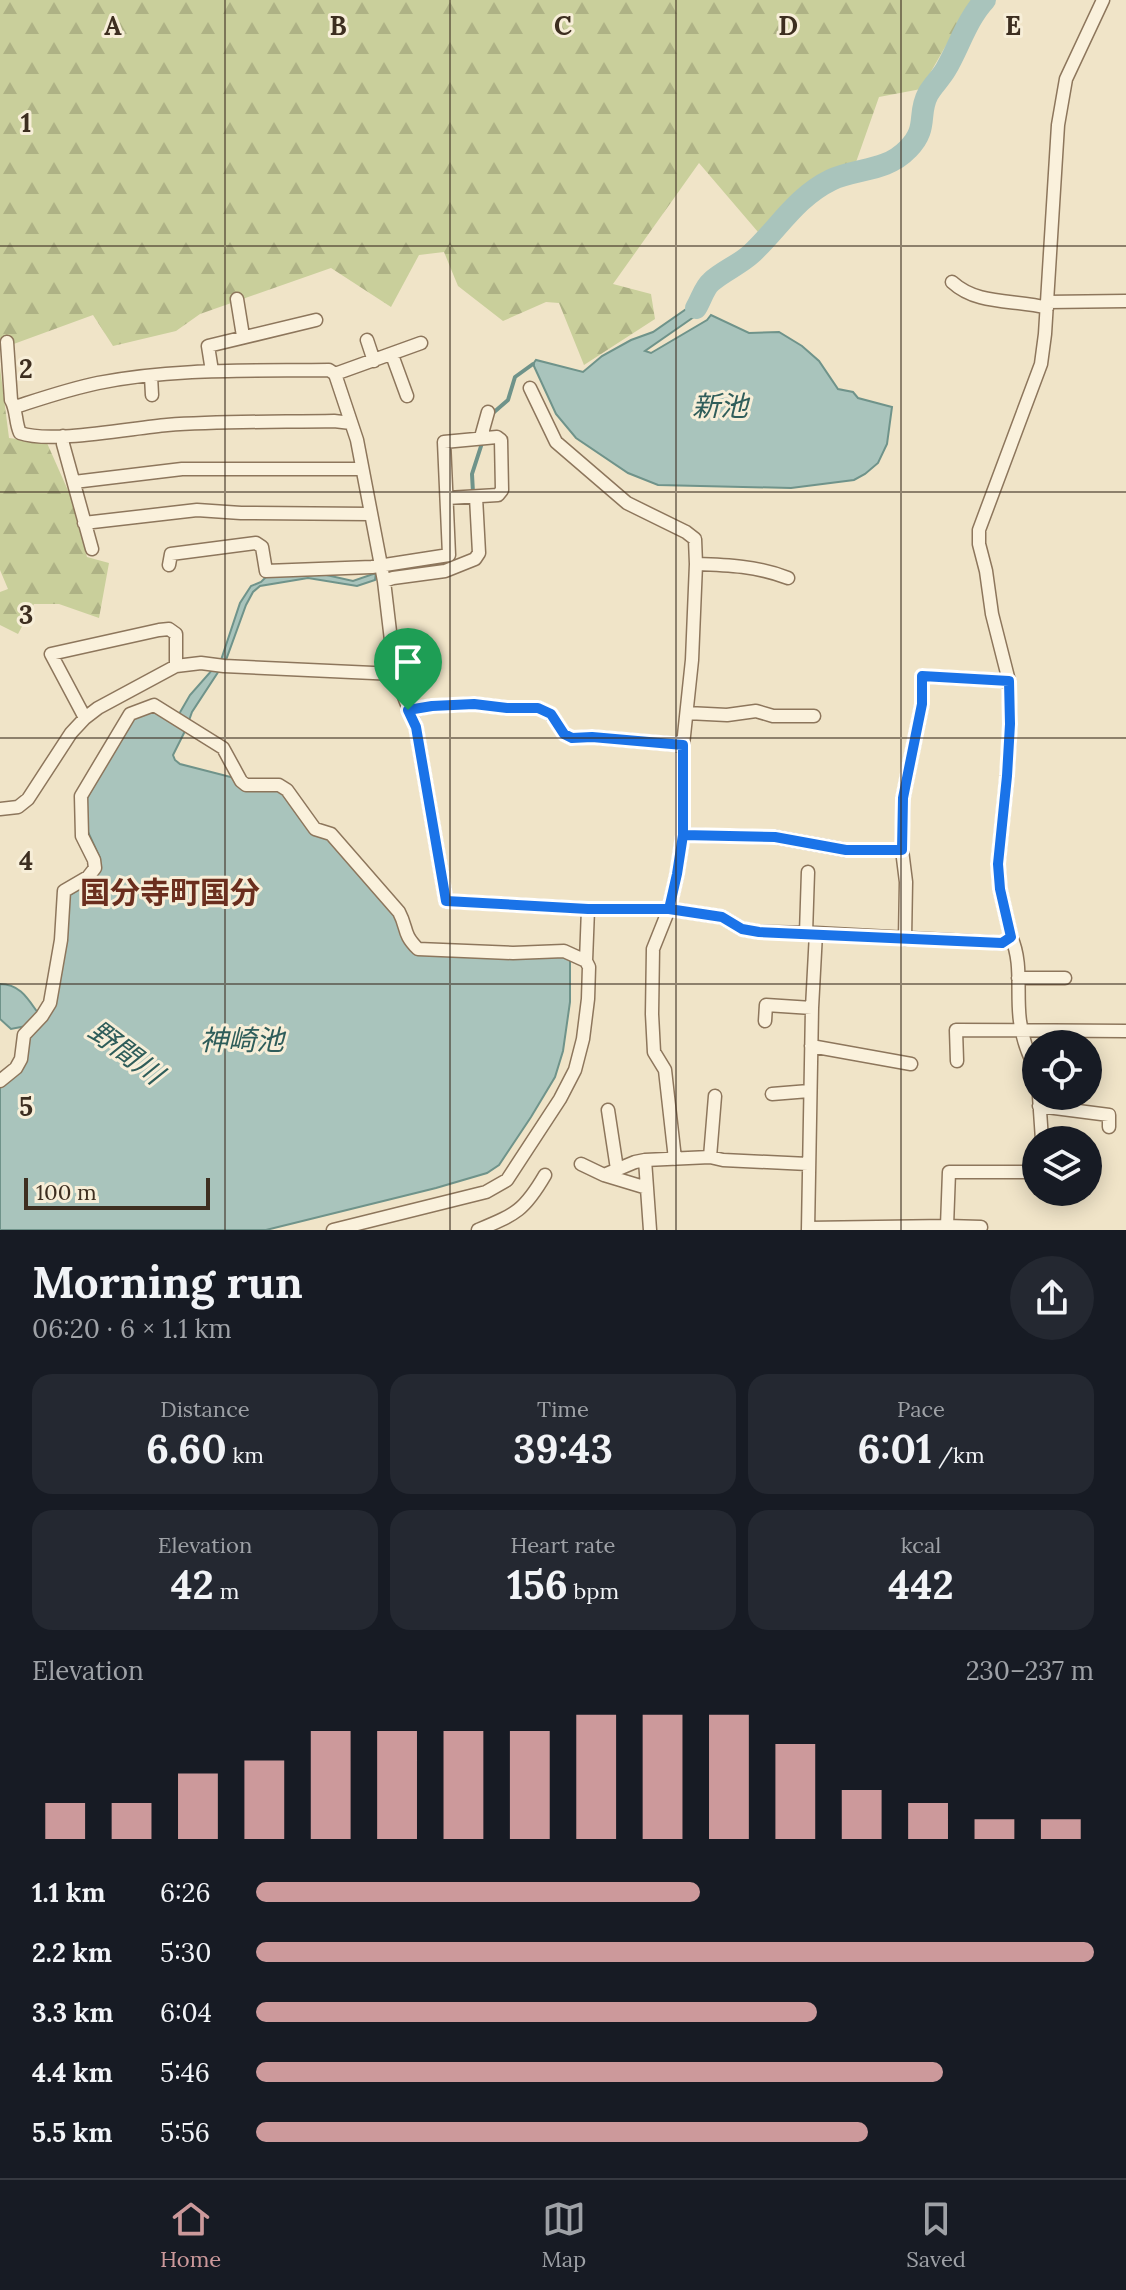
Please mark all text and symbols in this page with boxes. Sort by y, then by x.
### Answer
text: A [104,9,122,42]
text: B [329,9,347,42]
text: C [554,9,572,42]
text: D [778,9,798,42]
text: E [1005,9,1021,42]
text: 1 [21,106,31,139]
text: 2 [19,352,33,385]
water label: 新池 [692,388,751,424]
text: 3 [19,598,33,631]
pin [374,628,442,710]
icon: arrive [386,640,430,684]
text: 4 [19,844,33,877]
district label: 国分寺町国分 [80,873,260,911]
water label: 野間川 [82,1012,173,1093]
water label: 神崎池 [200,1022,287,1058]
map controls [1022,1030,1102,1206]
button: locate [1022,1030,1102,1110]
text: 5 [19,1090,33,1123]
button: layers [1022,1126,1102,1206]
scale bar [24,1174,210,1210]
text: 100 m [36,1178,97,1206]
text: Morning run [32,1254,303,1310]
button: share [1010,1256,1094,1340]
text: 06:20 · 6 × 1.1 km [32,1312,232,1345]
text: Distance [160,1395,250,1423]
text: Time [537,1395,589,1423]
text: Pace [897,1395,945,1423]
text: 6.60 [146,1423,227,1474]
text: 39:43 [513,1423,613,1474]
text: 6:01 [857,1423,932,1474]
text: km [227,1441,264,1469]
text: /km [932,1441,985,1469]
text: Elevation [158,1531,252,1559]
text: Heart rate [511,1531,615,1559]
text: kcal [901,1531,941,1559]
text: 42 [171,1559,214,1610]
text: 156 [507,1559,568,1610]
text: 442 [888,1559,954,1610]
text: m [214,1577,239,1605]
text: bpm [568,1577,619,1605]
text: Elevation [32,1654,144,1687]
text: 230–237 m [966,1654,1094,1687]
text: 1.1 km [32,1876,105,1909]
text: 6:26 [160,1876,211,1909]
text: 2.2 km [32,1936,112,1969]
text: 5:30 [160,1936,211,1969]
text: 3.3 km [32,1996,113,2029]
text: 6:04 [160,1996,212,2029]
text: 4.4 km [32,2056,113,2089]
text: 5:46 [160,2056,210,2089]
text: 5.5 km [32,2116,112,2149]
text: 5:56 [160,2116,210,2149]
tab: Home [160,2197,221,2273]
tab: Map [541,2197,586,2273]
tab: Saved [906,2197,966,2273]

